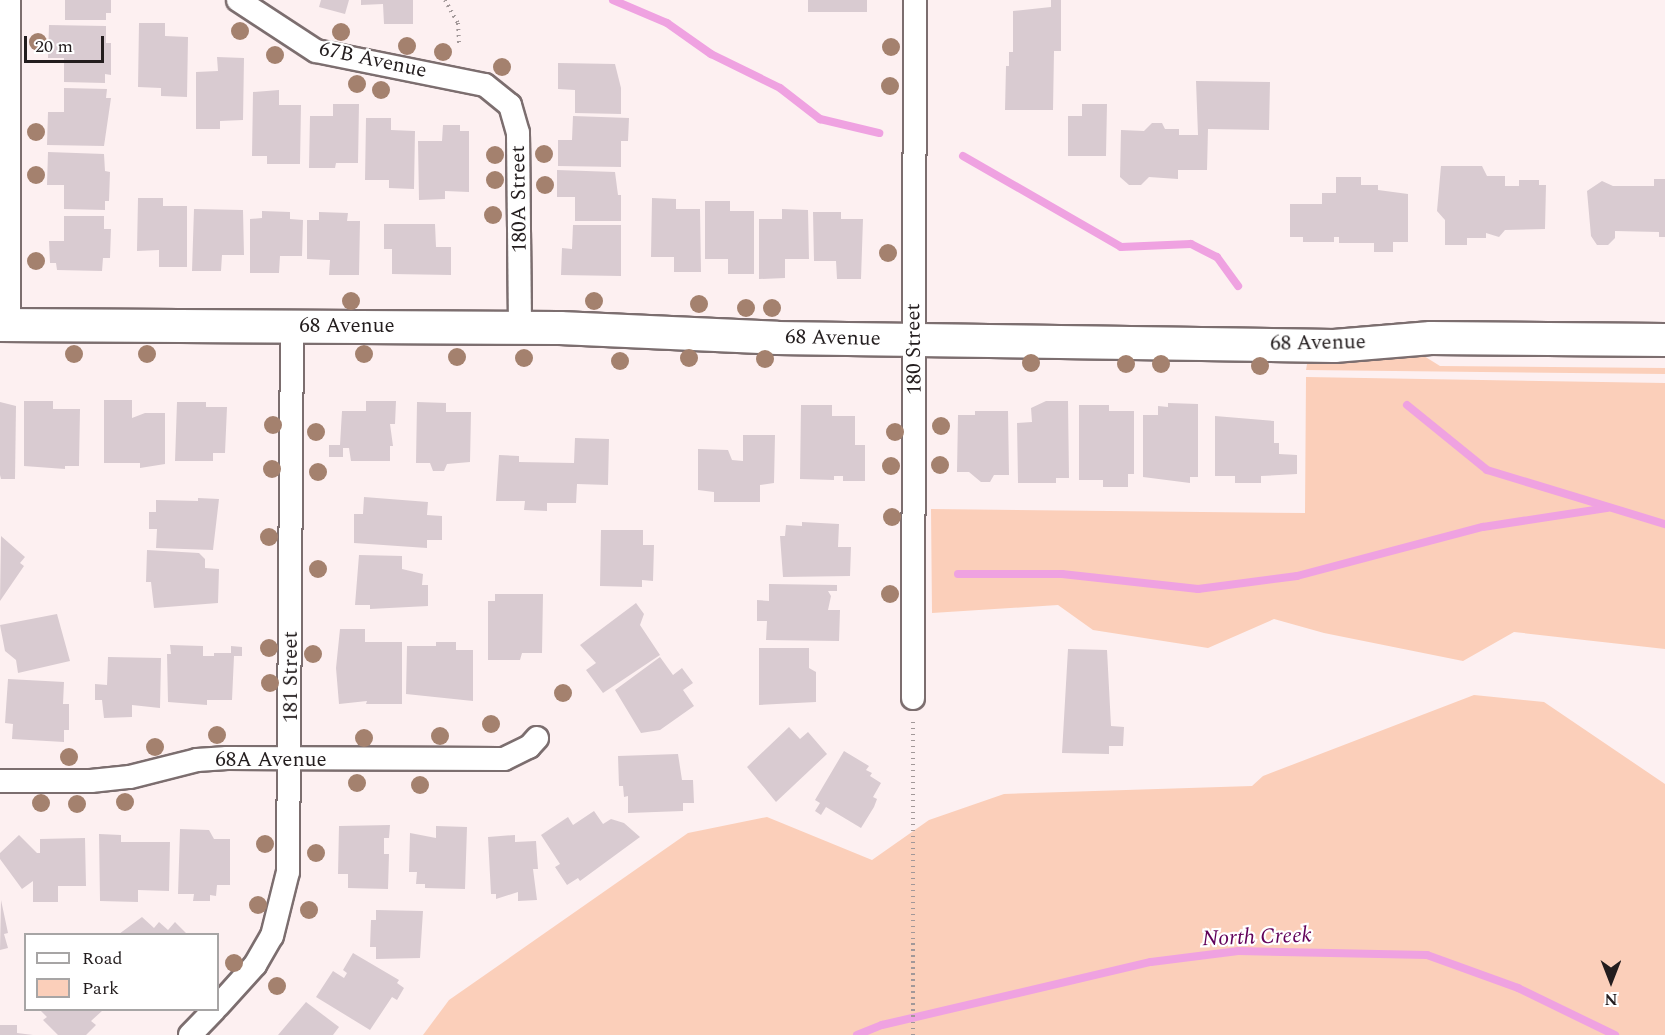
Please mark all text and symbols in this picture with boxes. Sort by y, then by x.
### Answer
scale bar [27,24,106,62]
text: 20 m [35,33,73,60]
street label: 67B Avenue [317,36,429,84]
street label: 180A Street [505,145,533,253]
street label: 180 Street [901,303,927,395]
street label: 68 Avenue [299,313,395,339]
street label: 68 Avenue [785,325,881,351]
street label: 68 Avenue [1270,330,1366,356]
street label: 181 Street [278,631,304,723]
street label: 68A Avenue [215,747,327,773]
water label: North Creek [1202,922,1312,952]
legend [24,933,219,1011]
text: Road [82,945,123,972]
north arrow [1581,951,1641,1011]
text: Park [82,975,119,1002]
text: N [1604,987,1618,1011]

